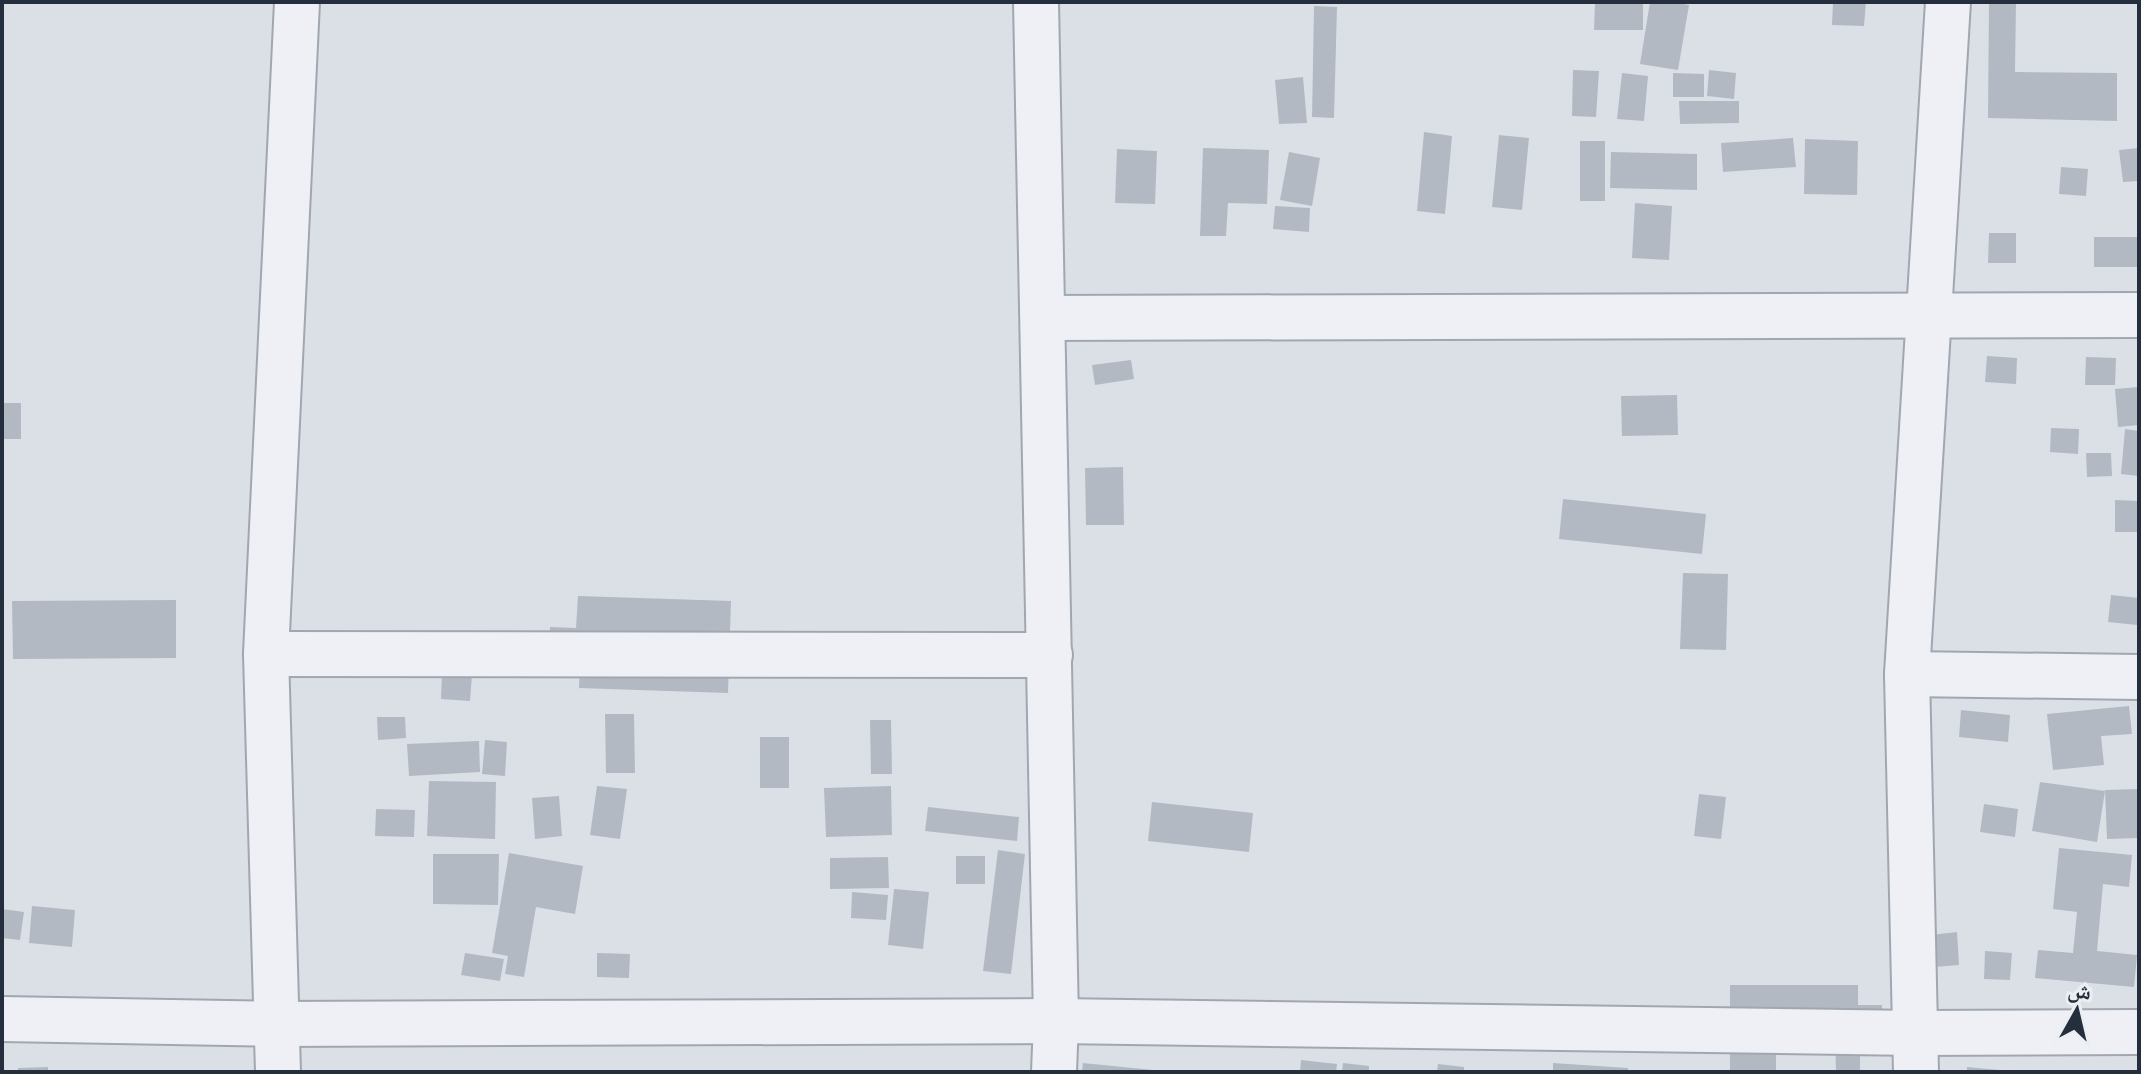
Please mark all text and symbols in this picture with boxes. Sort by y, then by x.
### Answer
north arrow [2037,970,2117,1050]
text: ش [2066,977,2093,1006]

